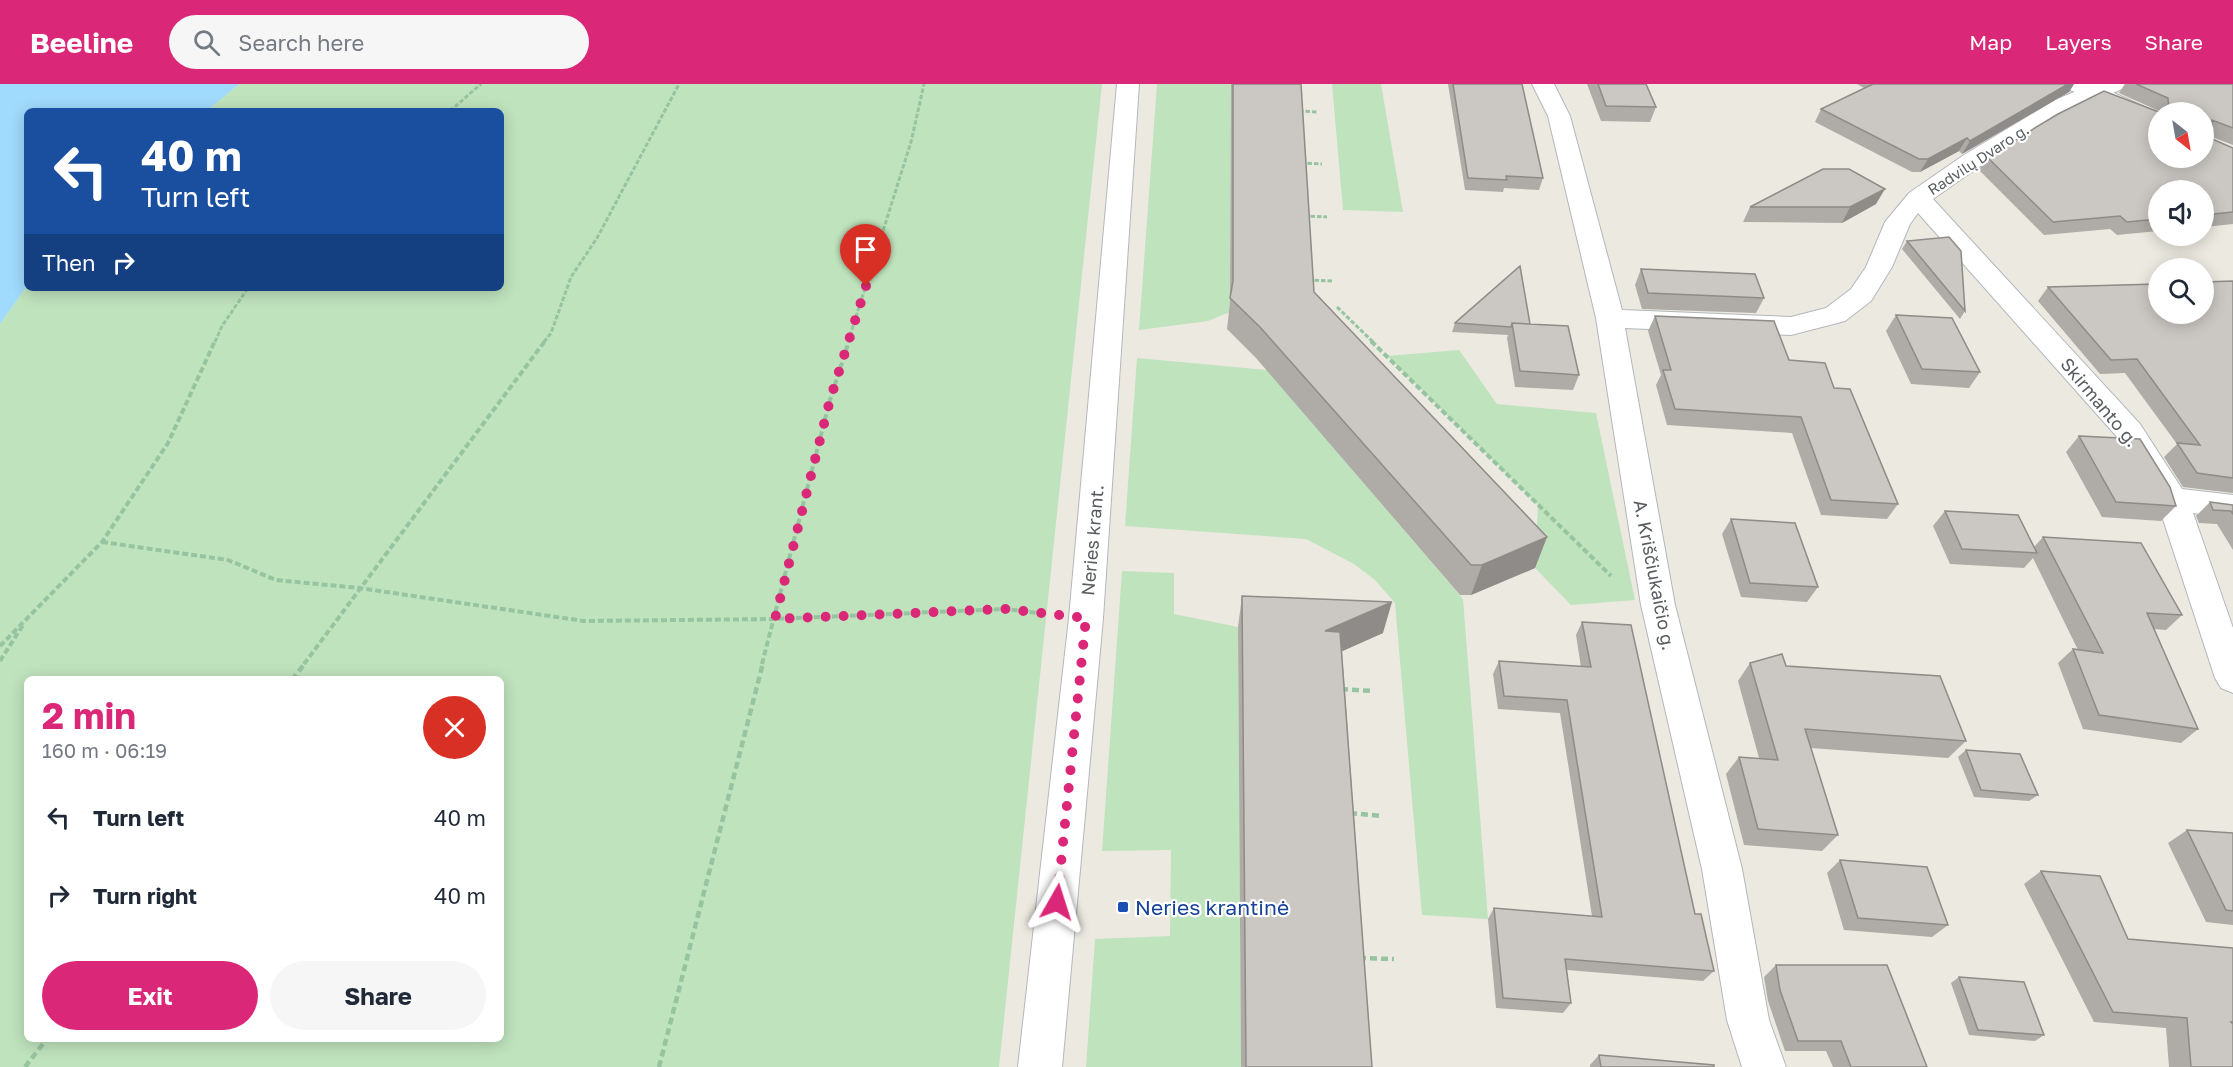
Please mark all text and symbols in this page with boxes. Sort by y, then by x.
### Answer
search box [169,15,589,69]
text: Beeline [30,26,133,59]
icon: search [190,26,223,59]
text: Search here [238,29,364,56]
text: Map [1969,29,2012,55]
text: Layers [2045,29,2112,55]
text: Share [2145,29,2203,55]
north arrow [2148,102,2214,168]
map controls [2148,102,2214,324]
street label: Radvilų Dvaro g. [1924,120,2032,198]
text: 40 m [141,130,242,180]
icon: left [42,132,120,210]
button: sound [2148,180,2214,246]
text: Turn left [141,181,250,213]
pin [840,224,891,286]
icon: arrive [849,233,882,266]
icon: right [107,246,140,279]
text: Then [42,249,95,276]
button: search [2148,258,2214,324]
street label: Skirmanto g. [2056,353,2144,451]
street label: Neries krant. [1076,483,1108,597]
street label: A. Kriščiukaičio g. [1630,498,1680,652]
text: 2 min [42,694,136,737]
button: close [423,696,486,759]
text: 160 m · 06:19 [42,738,167,762]
icon: left [42,801,75,834]
text: Turn left [93,804,184,831]
text: 40 m [434,804,486,831]
position arrow [1025,870,1089,934]
icon: right [42,879,75,912]
text: Turn right [93,882,197,909]
text: 40 m [434,882,486,909]
place label: Neries krantinė [1135,894,1289,920]
marker: Neries krantinė [1116,900,1130,914]
button: Exit [42,961,258,1030]
button: Share [270,961,486,1030]

